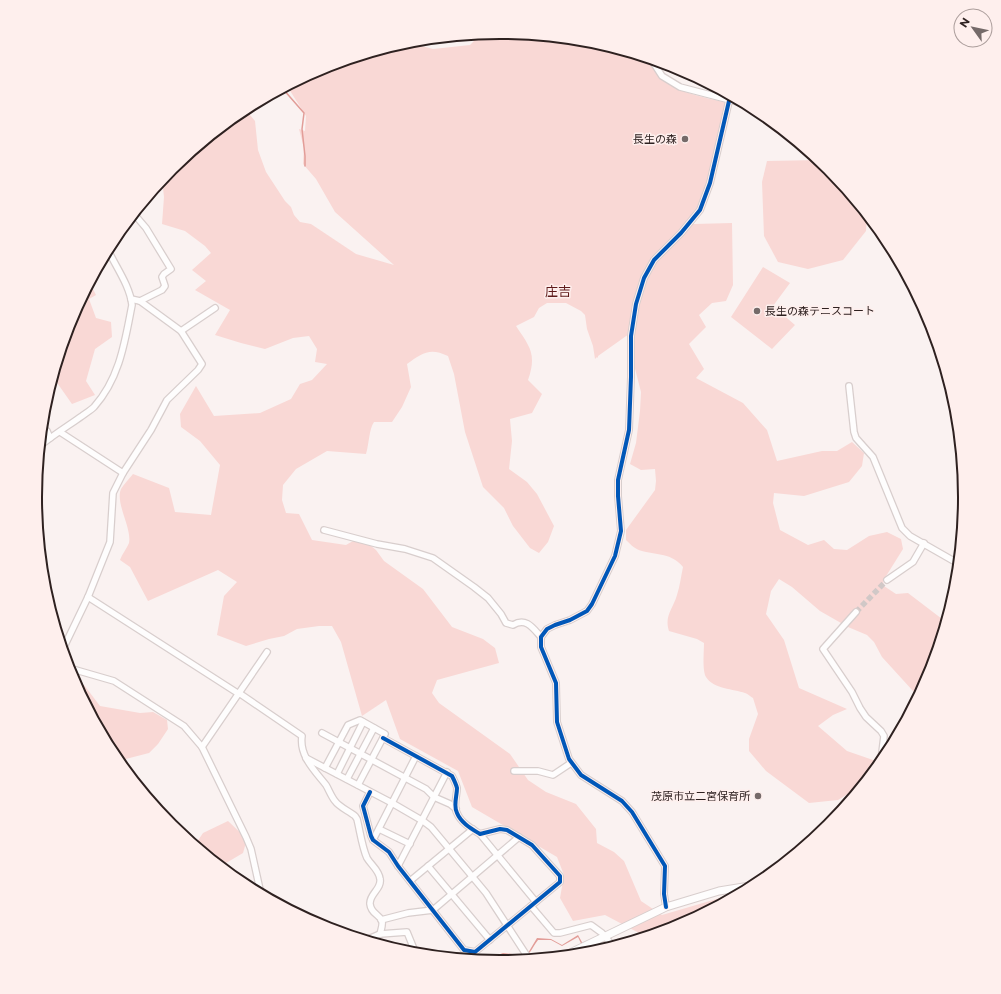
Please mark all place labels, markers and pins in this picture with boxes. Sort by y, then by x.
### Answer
place label: 長生の森 [633,132,677,146]
marker: 長生の森 [680,134,690,144]
place label: 長生の森テニスコート [765,304,875,318]
marker: 長生の森テニスコート [752,306,762,316]
place label: 茂原市立二宮保育所 [651,789,751,803]
marker: 茂原市立二宮保育所 [753,791,763,801]

